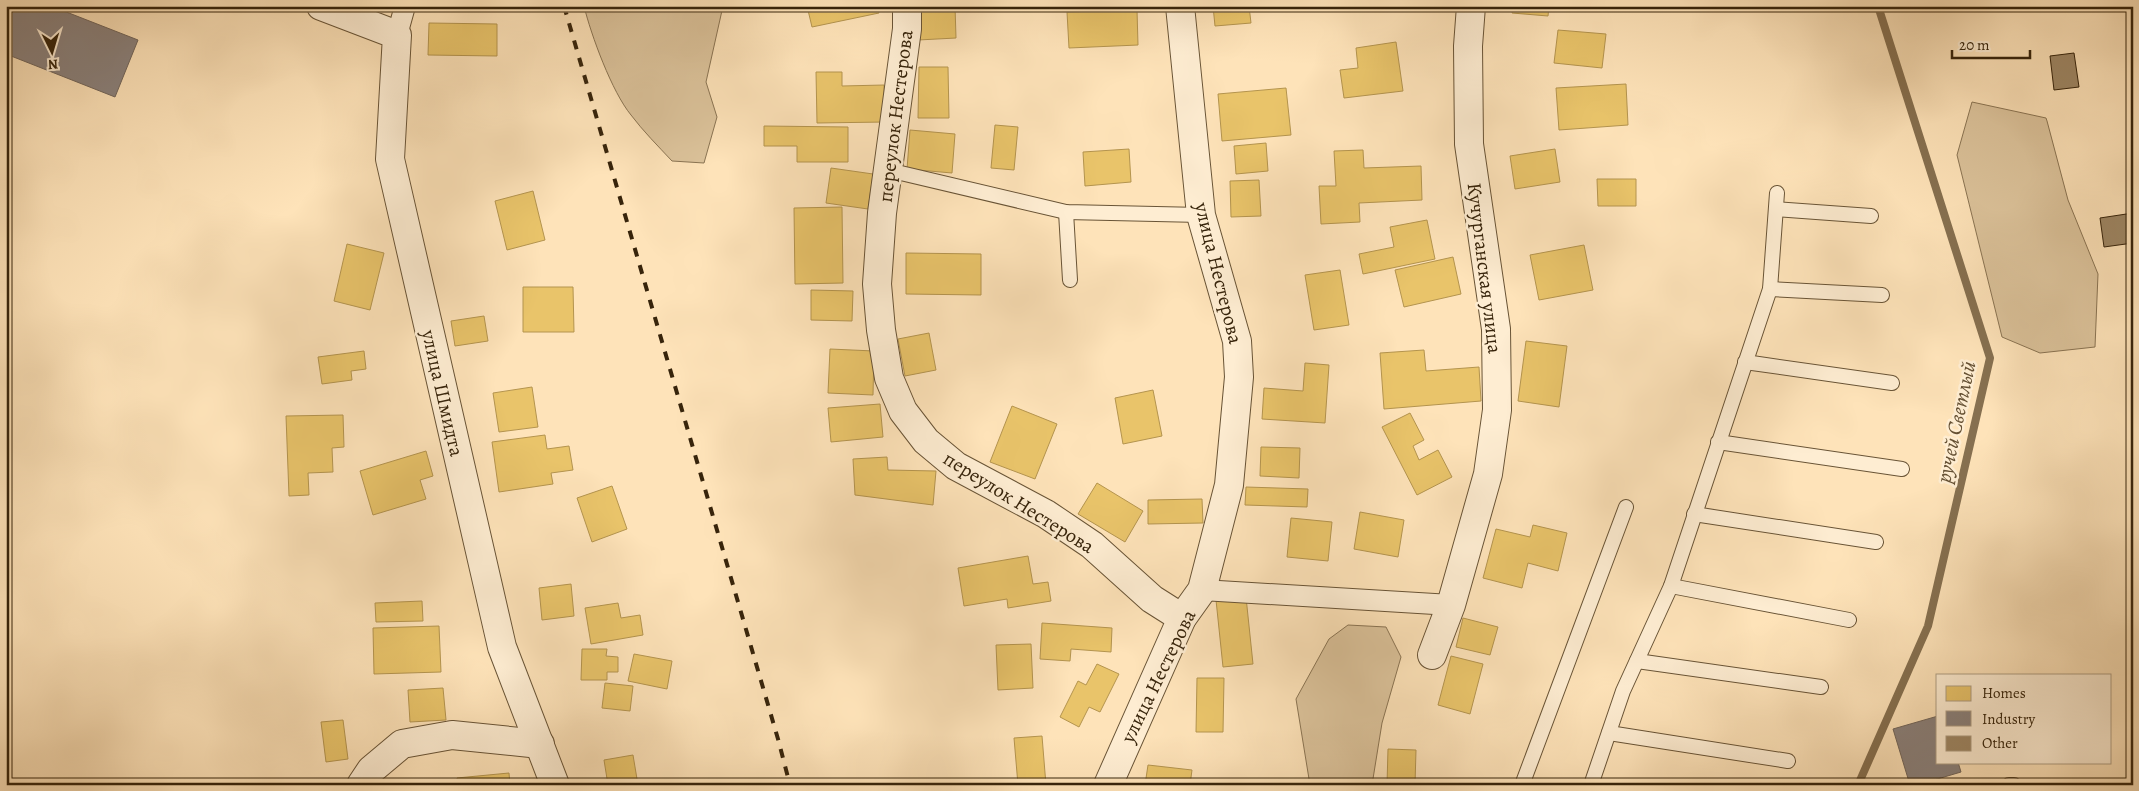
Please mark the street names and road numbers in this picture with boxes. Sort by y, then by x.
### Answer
street label: переулок Нестерова [872,28,920,204]
street label: Кучурганская улица [1461,181,1508,356]
street label: улица Нестерова [1188,199,1249,347]
street label: улица Шмидта [415,326,470,460]
street label: переулок Нестерова [938,445,1100,560]
street label: улица Нестерова [1114,605,1203,748]

